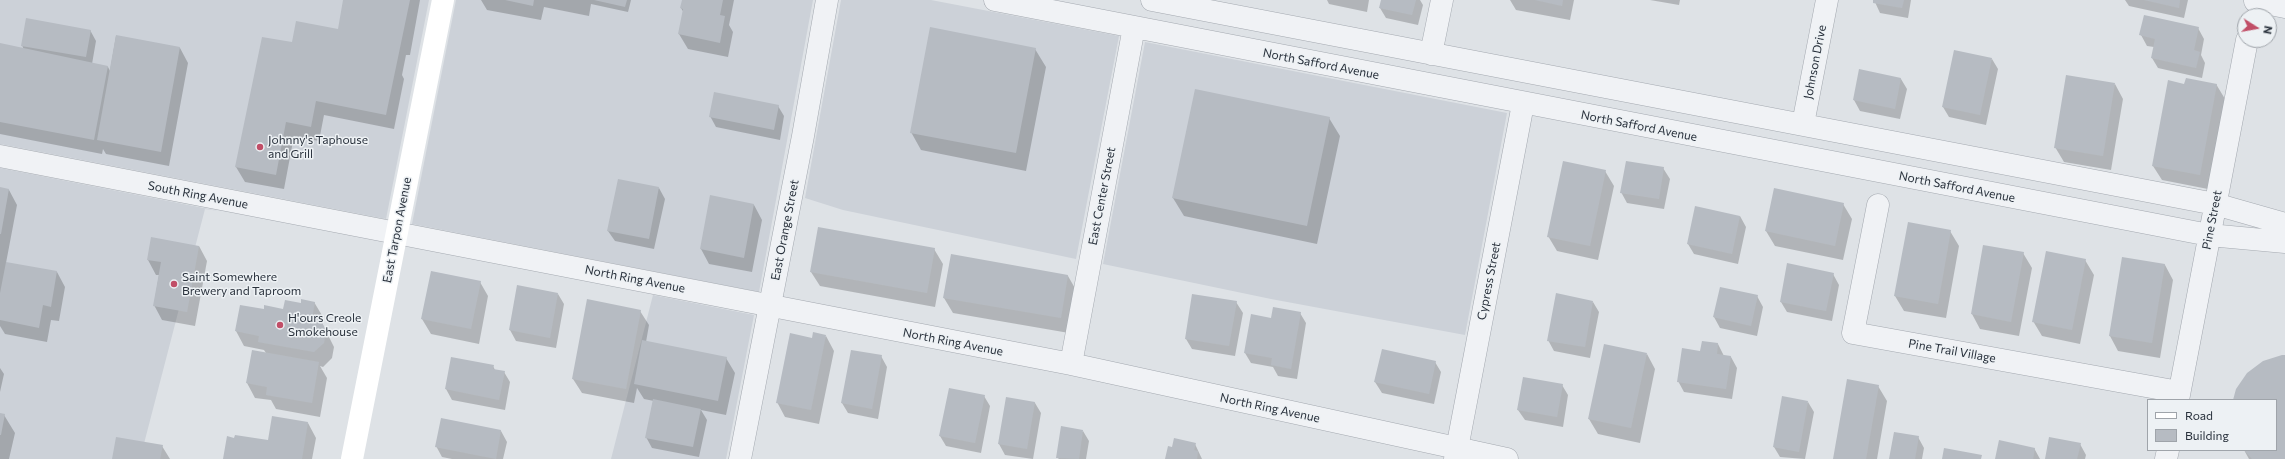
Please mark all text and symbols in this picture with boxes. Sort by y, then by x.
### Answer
north arrow [2237,8,2277,48]
street label: Johnson Drive [1801,24,1829,100]
text: N [2261,25,2275,35]
street label: North Safford Avenue [1262,46,1380,82]
street label: North Safford Avenue [1580,108,1698,144]
place label: Johnny's Taphouse and Grill [268,133,368,161]
marker: Johnny's Taphouse and Grill [255,142,265,152]
street label: East Center Street [1085,146,1119,246]
street label: North Safford Avenue [1898,169,2016,205]
street label: East Tarpon Avenue [380,176,414,284]
street label: South Ring Avenue [147,178,249,212]
street label: East Orange Street [768,178,802,282]
street label: Pine Street [2199,189,2225,251]
street label: Cypress Street [1474,241,1504,321]
street label: North Ring Avenue [584,262,686,296]
place label: Saint Somewhere Brewery and Taproom [182,270,301,298]
marker: Saint Somewhere Brewery and Taproom [169,279,179,289]
place label: H'ours Creole Smokehouse [288,311,361,339]
marker: H'ours Creole Smokehouse [275,320,285,330]
street label: North Ring Avenue [902,325,1004,359]
street label: Pine Trail Village [1907,336,1997,366]
street label: North Ring Avenue [1219,390,1321,426]
legend [2147,399,2277,451]
text: Road [2185,408,2213,422]
text: Building [2185,428,2229,442]

